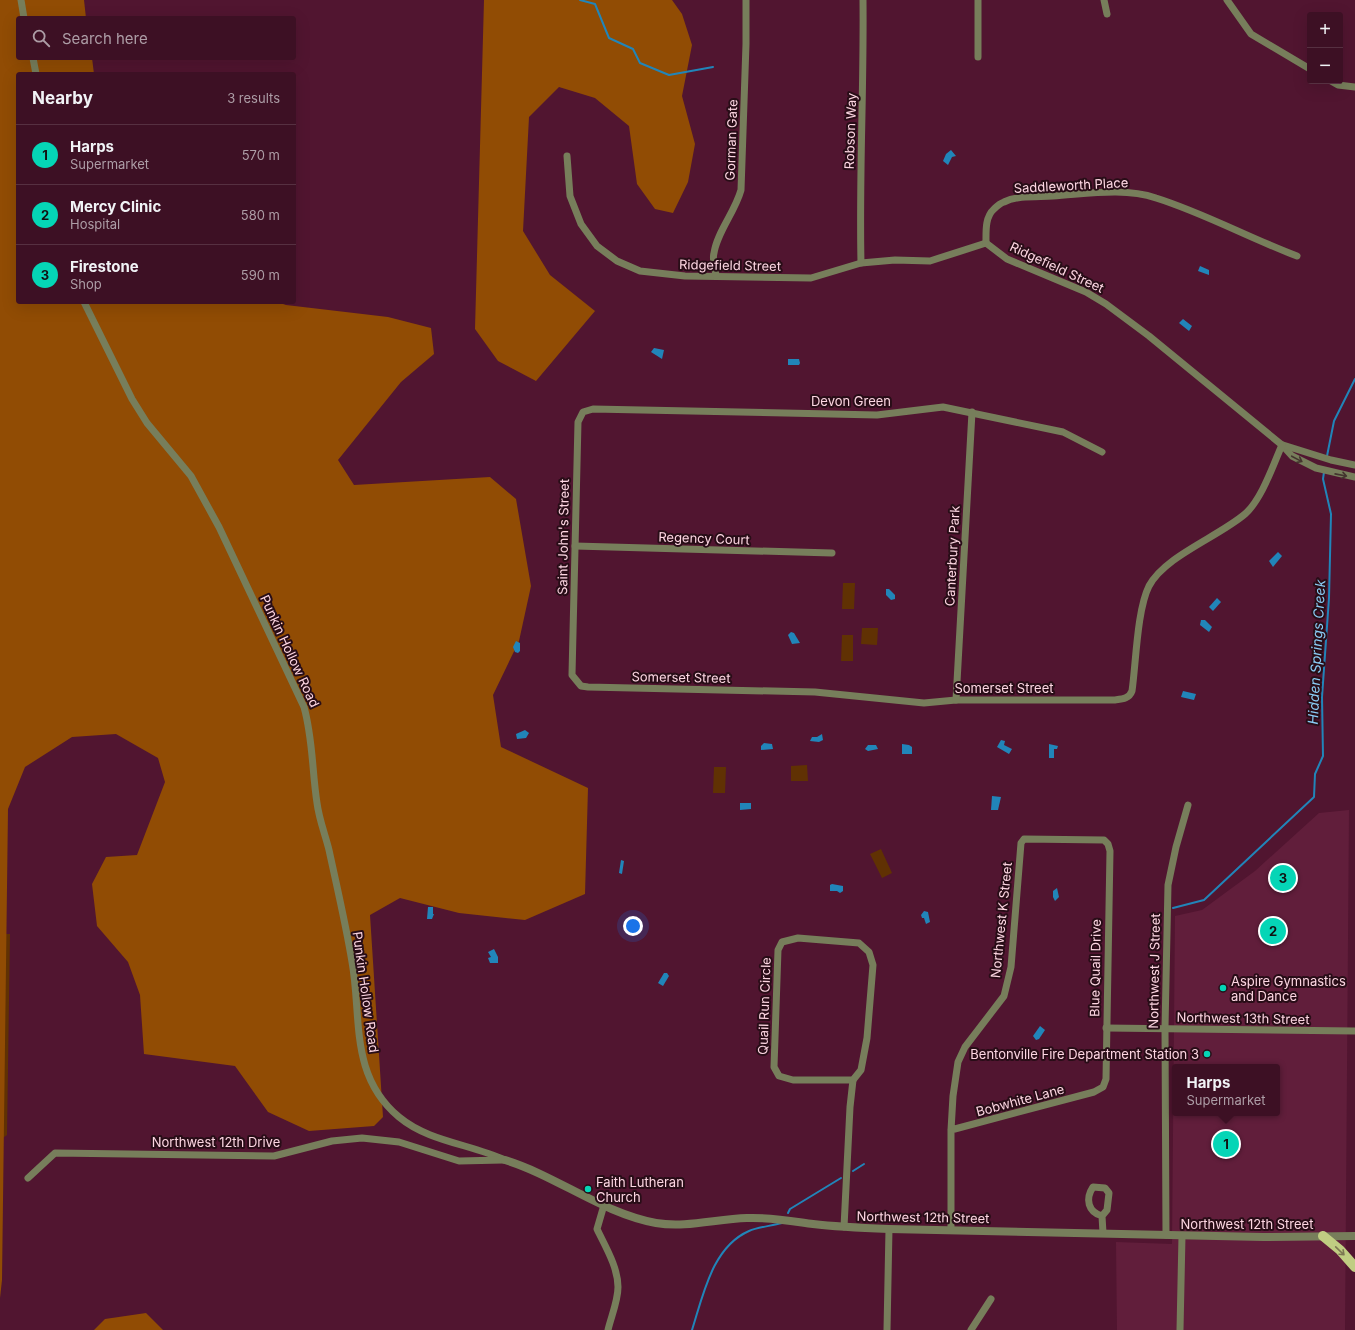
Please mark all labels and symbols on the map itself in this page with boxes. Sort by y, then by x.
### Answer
street label: Robson Way [841,92,859,170]
street label: Gorman Gate [722,99,740,181]
street label: Saddleworth Place [1013,174,1129,196]
street label: Ridgefield Street [1007,238,1107,296]
street label: Ridgefield Street [679,256,781,274]
street label: Devon Green [811,393,891,409]
one-way arrow [1291,456,1303,463]
one-way arrow [1335,471,1348,479]
street label: Saint John's Street [554,479,572,595]
street label: Canterbury Park [941,505,963,607]
street label: Regency Court [658,528,750,548]
water label: Hidden Springs Creek [1304,579,1328,725]
street label: Punkin Hollow Road [257,592,323,710]
street label: Somerset Street [631,668,731,686]
street label: Somerset Street [954,680,1054,696]
street label: Northwest K Street [987,861,1015,979]
pin: 3 [1270,863,1296,893]
street label: Northwest J Street [1145,913,1163,1029]
your location [623,916,643,936]
pin: 2 [1260,916,1286,946]
street label: Blue Quail Drive [1086,919,1104,1017]
street label: Punkin Hollow Road [350,930,382,1054]
street label: Quail Run Circle [754,957,774,1055]
place label: Aspire Gymnastics and Dance [1231,973,1346,1004]
marker: Aspire Gymnastics and Dance [1218,983,1228,993]
street label: Northwest 13th Street [1176,1009,1310,1027]
place label: Bentonville Fire Department Station 3 [970,1046,1199,1062]
marker: Bentonville Fire Department Station 3 [1202,1049,1212,1059]
street label: Bobwhite Lane [974,1081,1066,1119]
pin: 1 [1213,1129,1239,1159]
street label: Northwest 12th Drive [152,1134,280,1150]
place label: Faith Lutheran Church [596,1174,684,1205]
marker: Faith Lutheran Church [583,1184,593,1194]
street label: Northwest 12th Street [856,1208,990,1226]
street label: Northwest 12th Street [1181,1216,1313,1232]
one-way arrow [1335,1246,1345,1256]

